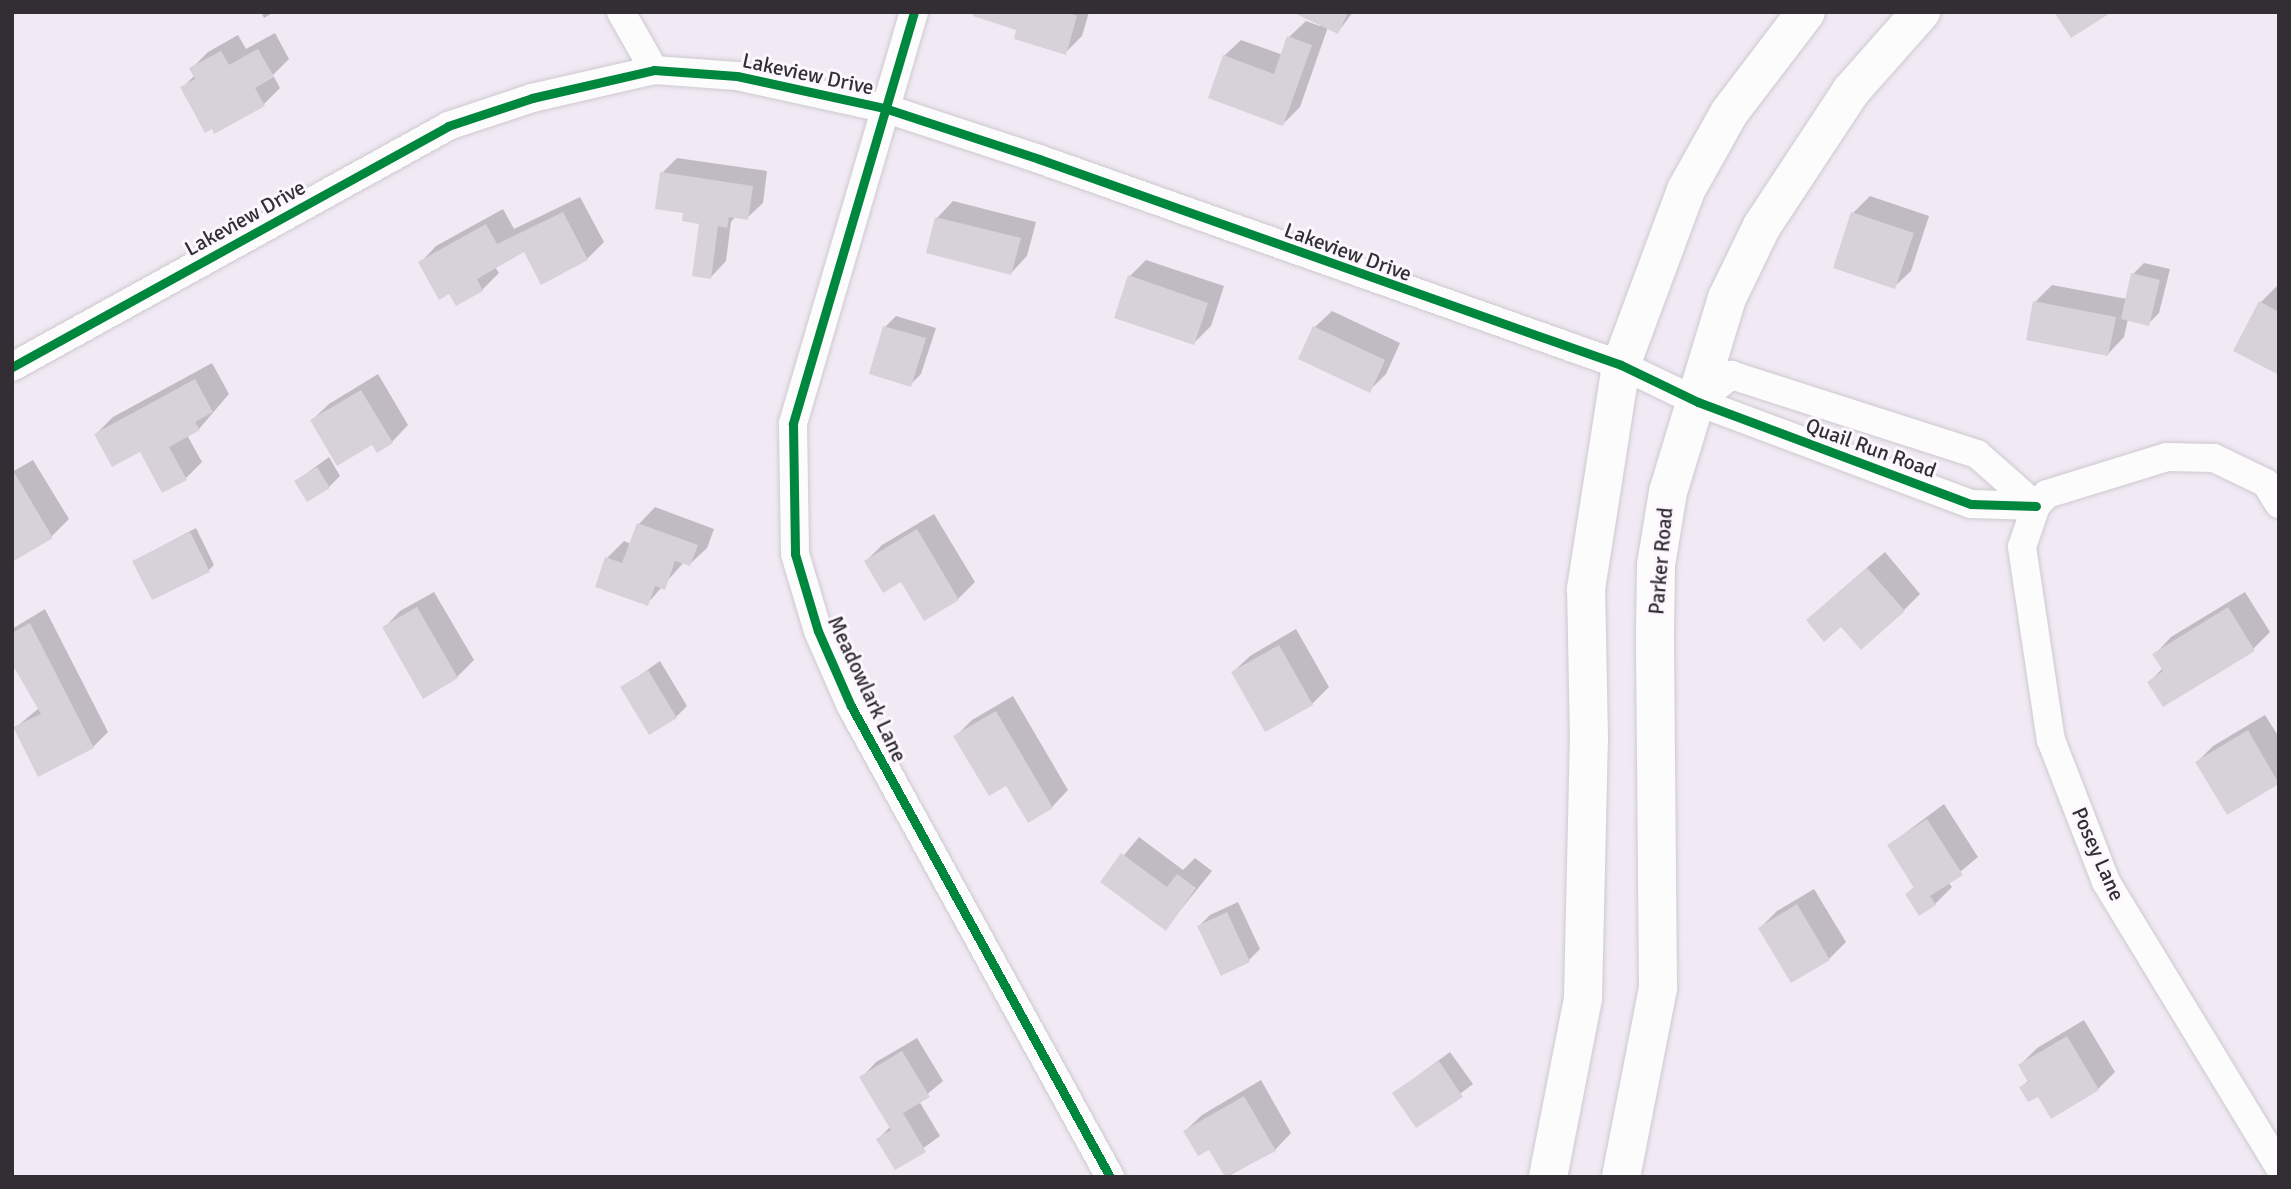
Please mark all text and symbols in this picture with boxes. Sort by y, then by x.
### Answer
street label: Lakeview Drive [740,48,876,100]
street label: Lakeview Drive [180,175,310,261]
street label: Lakeview Drive [1281,217,1415,287]
street label: Quail Run Road [1802,413,1940,483]
street label: Parker Road [1644,506,1678,616]
street label: Meadowlark Lane [822,612,912,766]
street label: Posey Lane [2066,803,2130,905]

